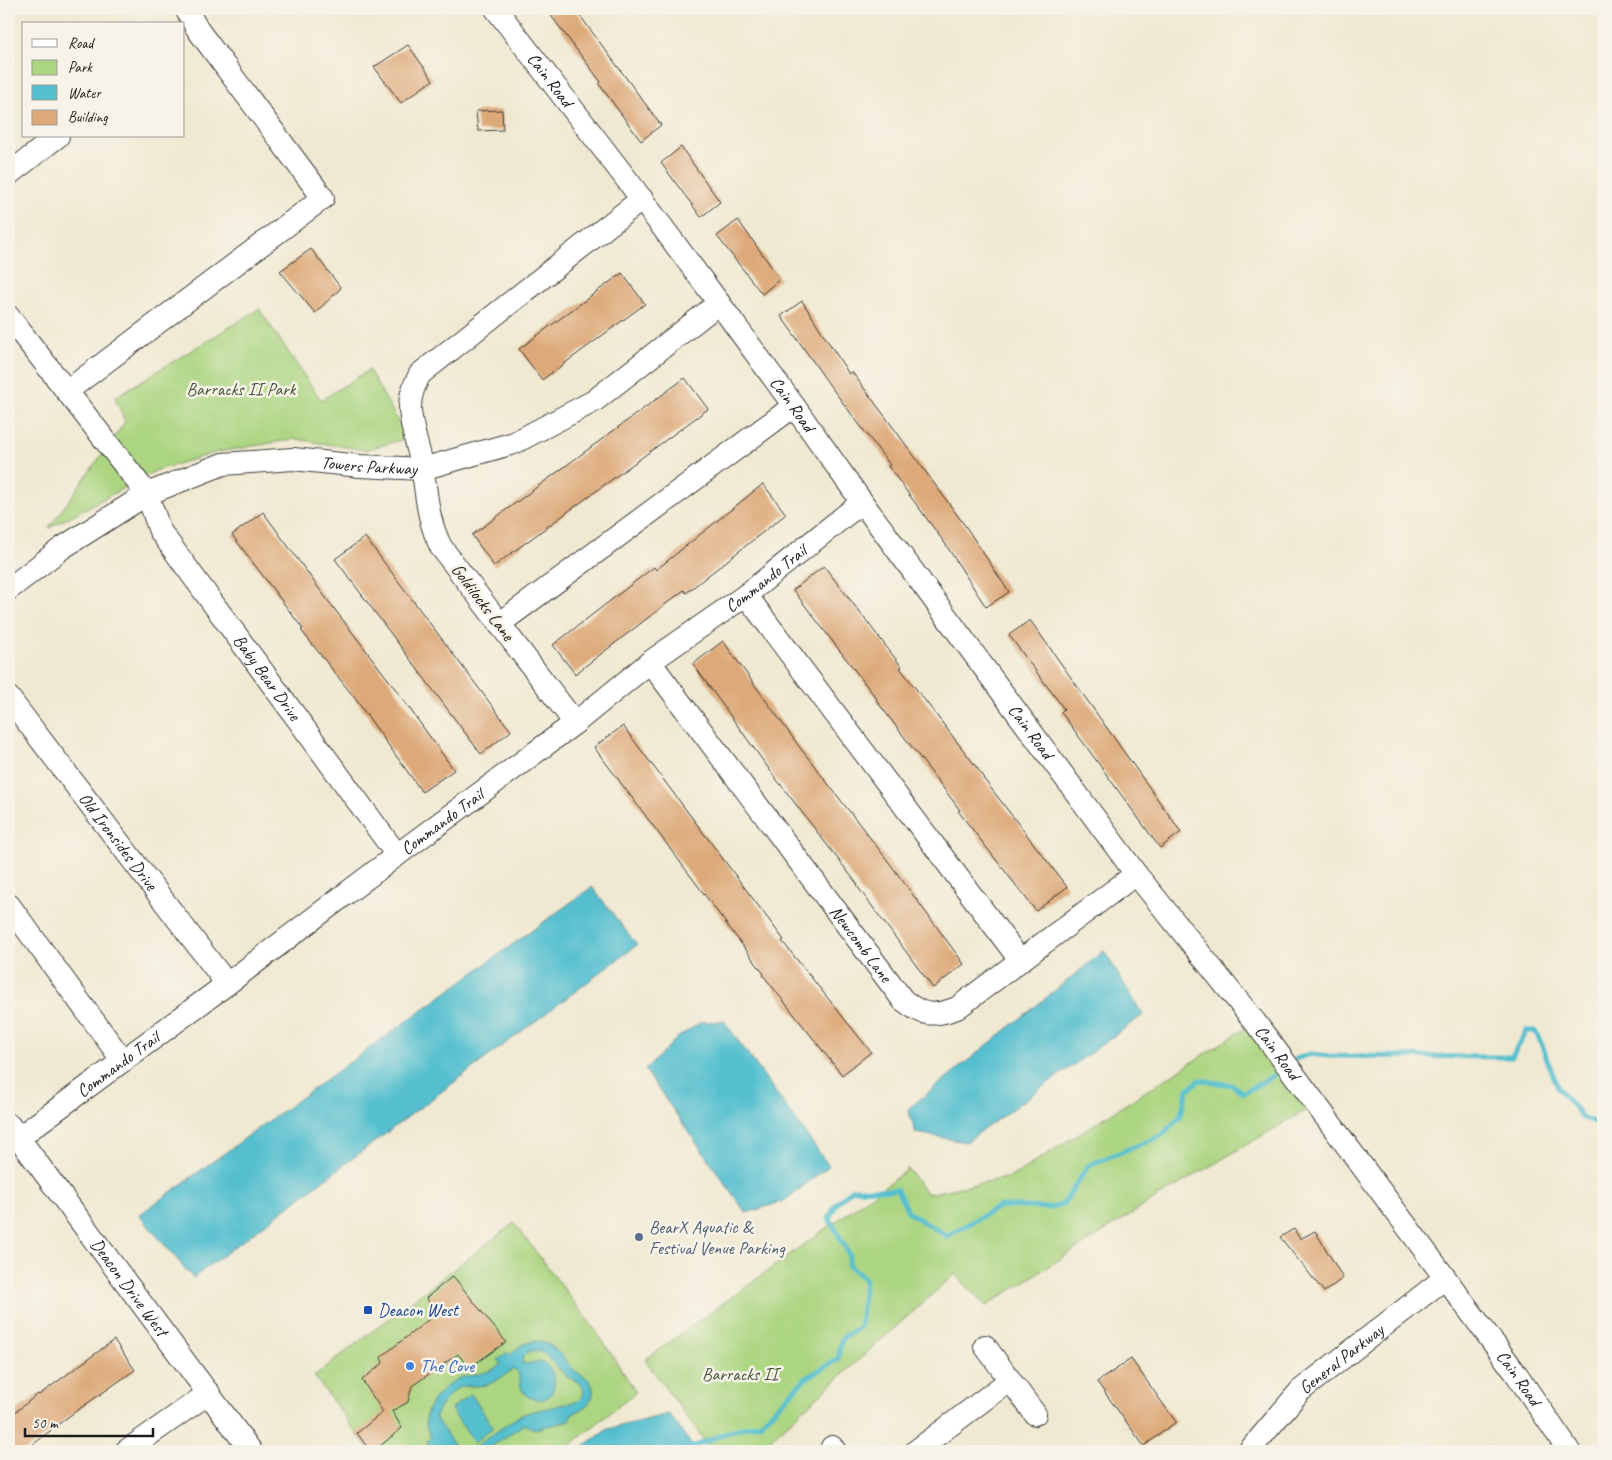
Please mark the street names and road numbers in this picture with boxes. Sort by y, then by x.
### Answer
street label: Cain Road [522,48,580,113]
street label: Cain Road [765,372,821,438]
street label: Towers Parkway [320,451,419,480]
street label: Commando Trail [721,538,813,617]
street label: Goldilocks Lane [447,559,520,646]
street label: Baby Bear Drive [228,630,306,726]
street label: Cain Road [1004,700,1060,765]
street label: Commando Trail [396,782,490,859]
street label: Old Ironsides Drive [74,788,163,895]
street label: Newcomb Lane [825,901,897,987]
street label: Cain Road [1250,1021,1307,1086]
street label: Commando Trail [72,1025,166,1102]
street label: Deacon Drive West [86,1234,175,1343]
street label: General Parkway [1295,1318,1389,1399]
street label: Cain Road [1492,1346,1547,1412]

